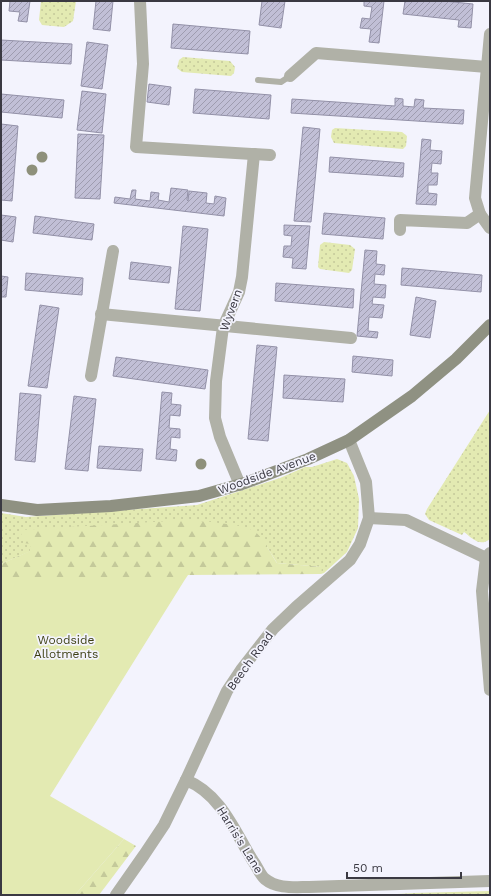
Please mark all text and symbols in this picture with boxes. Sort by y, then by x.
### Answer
street label: Wyvern [217,287,245,333]
street label: Woodside Avenue [216,449,318,497]
street label: Beech Road [224,629,276,693]
park label: Woodside Allotments [34,633,98,661]
street label: Harris's Lane [214,804,266,876]
scale bar [347,854,461,880]
text: 50 m [353,861,383,875]

